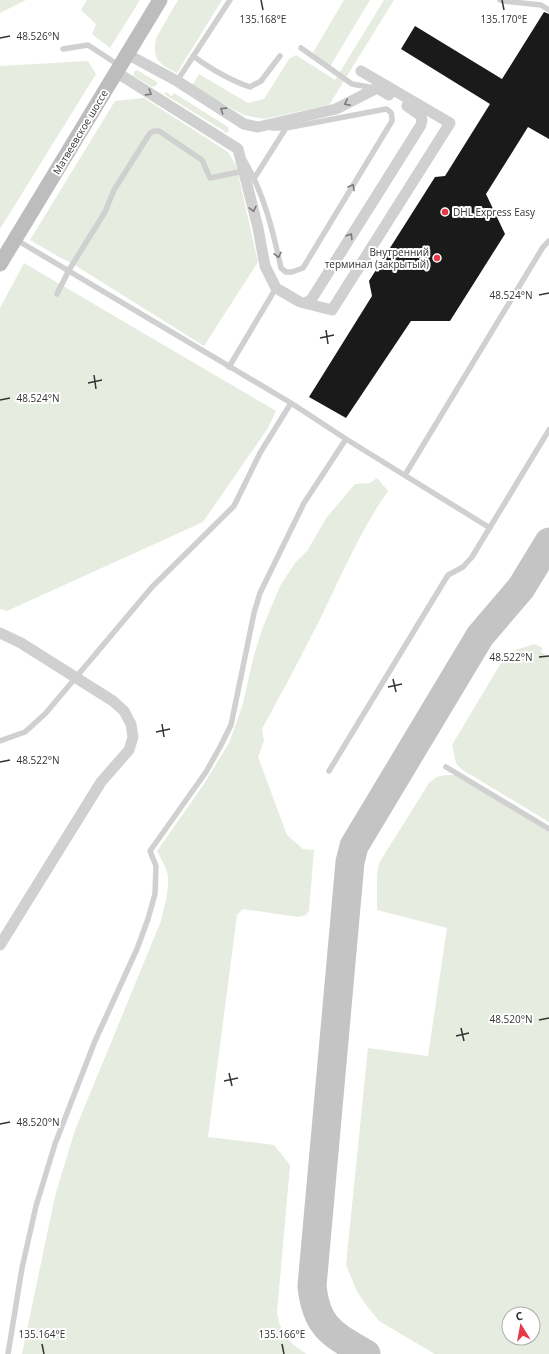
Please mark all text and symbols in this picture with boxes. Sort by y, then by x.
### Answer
text: 135.168°E [240,12,286,26]
text: 135.170°E [481,12,527,26]
text: 48.526°N [16,29,60,43]
street label: Матвеевское шоссе [49,87,111,177]
one-way arrow [145,88,152,96]
one-way arrow [343,99,351,106]
one-way arrow [220,108,227,115]
one-way arrow [347,184,354,191]
place label: DHL Express Easy [453,205,536,219]
one-way arrow [249,206,257,212]
marker: DHL Express Easy [440,207,450,217]
one-way arrow [346,233,353,240]
place label: Внутренний терминал (закрытый) [325,245,429,271]
one-way arrow [274,252,282,258]
marker: Внутренний терминал (закрытый) [432,253,442,263]
text: 48.524°N [489,288,533,302]
text: 48.524°N [16,391,60,405]
text: 48.522°N [489,650,533,664]
text: 48.522°N [16,753,60,767]
text: 48.520°N [489,1012,533,1026]
text: 48.520°N [16,1115,60,1129]
north arrow [501,1306,541,1346]
text: С [514,1308,524,1324]
text: 135.164°E [19,1327,65,1341]
text: 135.166°E [259,1327,305,1341]

